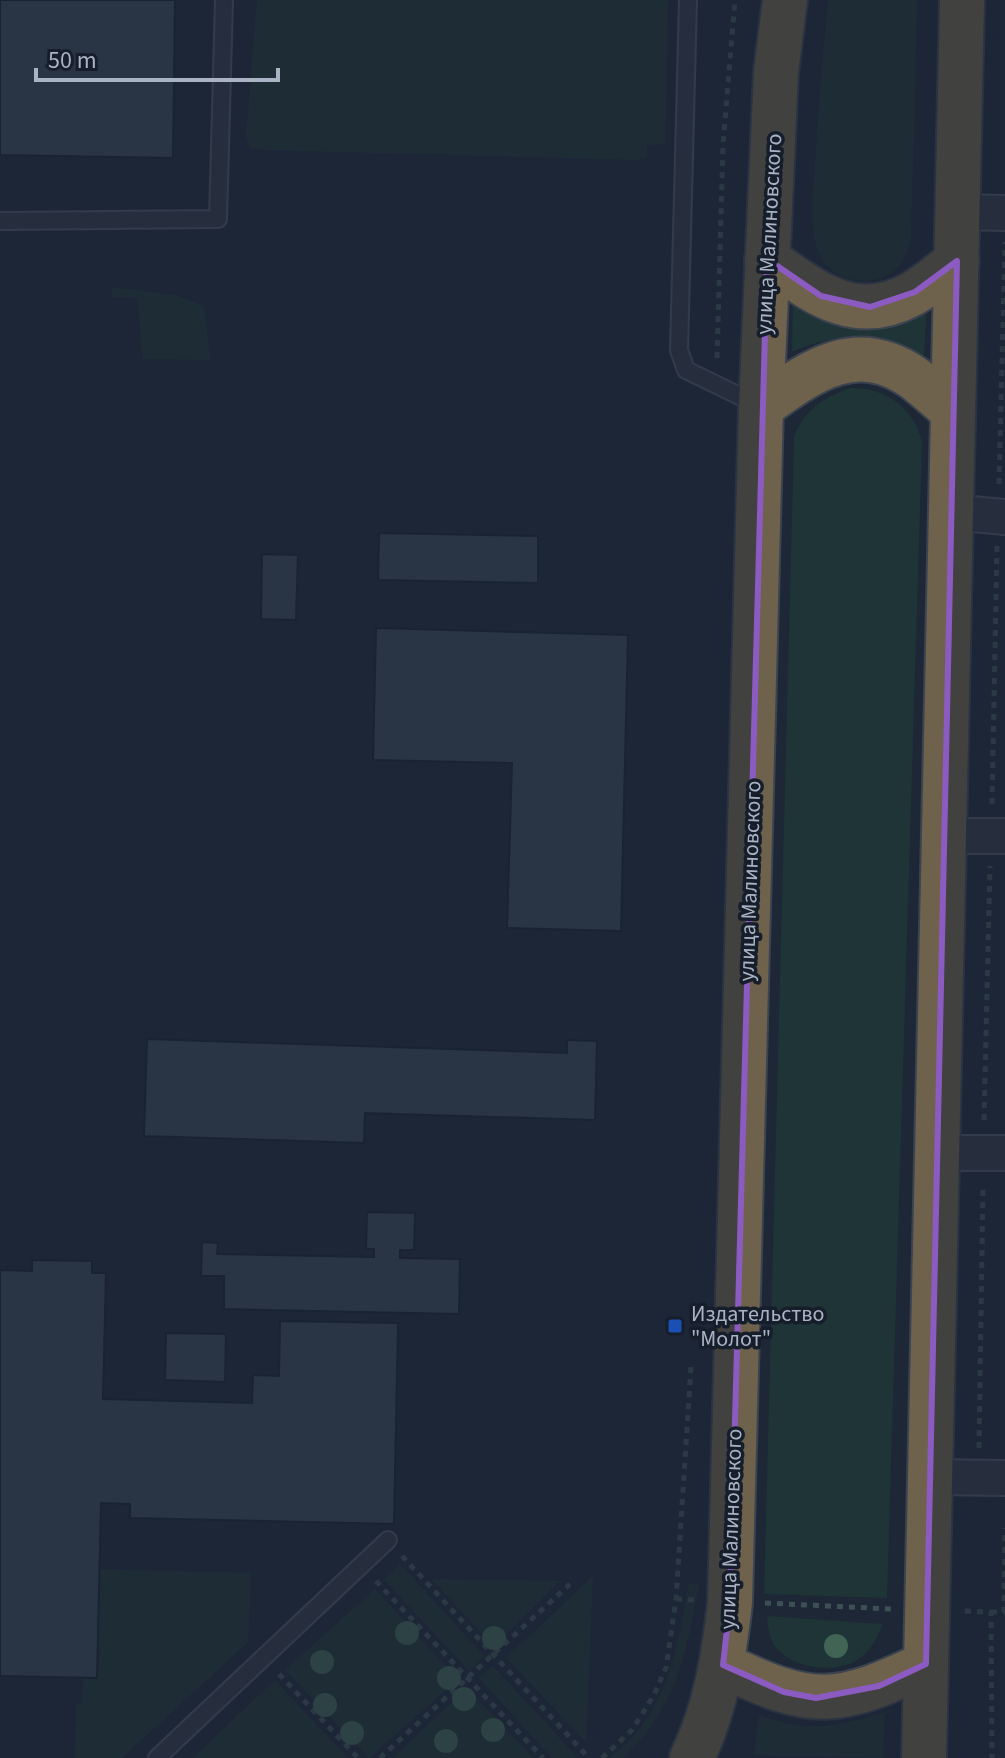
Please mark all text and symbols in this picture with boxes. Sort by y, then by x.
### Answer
scale bar [36,32,278,82]
text: 50 m [48,43,97,78]
street label: улица Малиновского [748,133,790,335]
street label: улица Малиновского [730,780,770,982]
place label: Издательство "Молот" [691,1298,824,1355]
marker: Издательство "Молот" [666,1317,684,1335]
street label: улица Малиновского [711,1428,751,1630]

